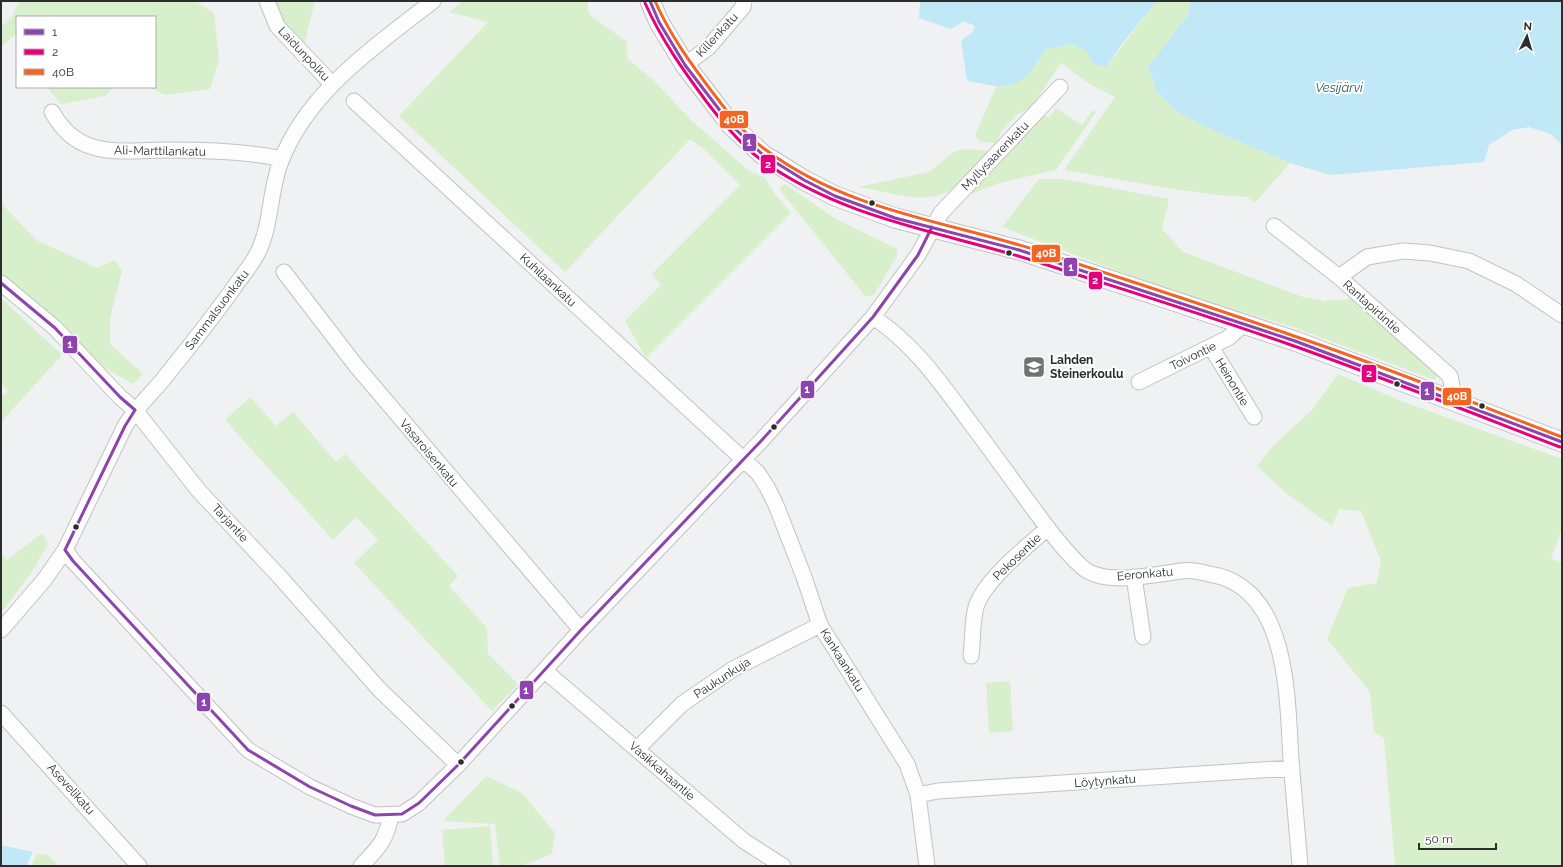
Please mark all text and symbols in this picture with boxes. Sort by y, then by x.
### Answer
street label: Killenkatu [693,10,741,60]
legend [16,16,156,88]
north arrow [1507,16,1547,56]
text: N [1523,20,1533,33]
street label: Laidunpolku [275,24,333,84]
text: 1 [52,25,57,39]
text: 2 [52,45,58,59]
text: 40B [52,65,74,79]
water label: Vesijärvi [1315,80,1364,95]
line badge: 40B [719,110,749,129]
text: 40B [724,113,745,126]
street label: Myllysaarenkatu [958,119,1032,193]
line badge: 1 [742,133,757,152]
text: 1 [746,136,752,149]
street label: Ali-Marttilankatu [114,143,206,159]
line badge: 2 [760,154,776,174]
text: 2 [765,158,771,171]
unlabelled marker [867,198,877,208]
line badge: 40B [1031,244,1061,263]
text: 40B [1036,247,1057,260]
unlabelled marker [1004,248,1014,258]
street label: Kuhilaankatu [517,250,579,310]
line badge: 1 [1063,257,1078,277]
text: 1 [1068,261,1074,274]
street label: Sammalsuonkatu [182,267,252,353]
line badge: 2 [1088,271,1103,290]
text: 2 [1092,274,1098,287]
street label: Rantapirtintie [1340,277,1404,337]
line badge: 1 [62,335,78,354]
text: 1 [67,338,73,351]
street label: Toivontie [1168,339,1218,373]
place label: Lahden Steinerkoulu [1050,353,1123,381]
school or university icon: Lahden Steinerkoulu [1021,354,1047,380]
street label: Heinontie [1212,356,1252,408]
line badge: 2 [1361,364,1377,383]
text: 2 [1366,367,1372,380]
unlabelled marker [1392,379,1402,389]
line badge: 1 [800,380,815,399]
line badge: 1 [1420,381,1435,401]
text: 1 [804,383,810,396]
text: 1 [1424,385,1430,398]
line badge: 40B [1442,387,1472,406]
text: 40B [1447,390,1468,403]
unlabelled marker [1477,401,1487,411]
street label: Vasaroisenkatu [397,416,461,490]
unlabelled marker [769,422,779,432]
street label: Tarjantie [209,501,251,545]
unlabelled marker [71,522,81,532]
street label: Pekosentie [990,531,1044,583]
street label: Eeronkatu [1116,565,1174,583]
street label: Kankaankatu [817,626,867,694]
street label: Paukunkuja [691,655,753,701]
line badge: 1 [519,680,534,700]
text: 1 [523,684,529,697]
line badge: 1 [196,692,211,712]
text: 1 [201,696,207,709]
unlabelled marker [507,701,517,711]
street label: Vasikkahaantie [626,739,698,803]
unlabelled marker [456,757,466,767]
street label: Asevelikatu [44,761,98,817]
street label: Löytynkatu [1074,772,1136,790]
scale bar [1419,825,1496,851]
text: 50 m [1425,832,1453,846]

